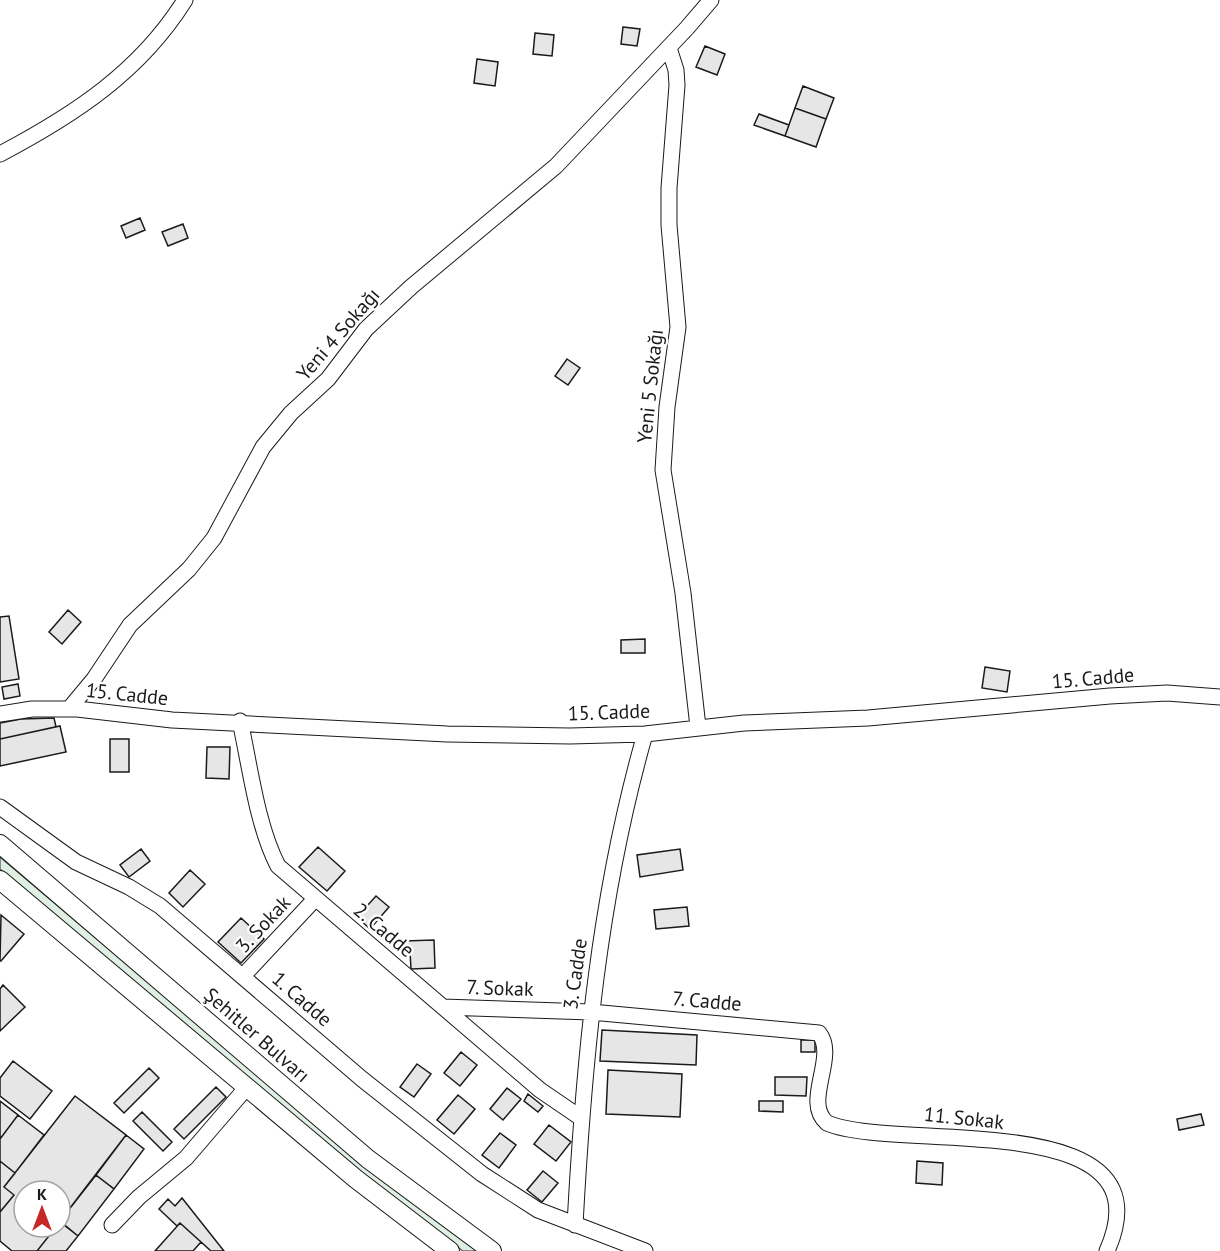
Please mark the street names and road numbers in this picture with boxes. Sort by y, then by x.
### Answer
street label: Yeni 4 Sokağı [291,282,385,386]
street label: Yeni 5 Sokağı [631,328,669,444]
street label: 15. Cadde [1051,661,1135,695]
street label: 15. Cadde [85,677,169,711]
street label: 15. Cadde [567,698,651,726]
street label: 3. Sokak [230,889,296,958]
street label: 2. Cadde [348,897,420,963]
street label: 3. Cadde [557,937,593,1011]
street label: 1. Cadde [266,966,338,1032]
street label: 7. Sokak [466,974,534,1002]
street label: Şehitler Bulvarı [199,982,315,1088]
street label: 7. Cadde [671,985,743,1017]
street label: 11. Sokak [923,1101,1006,1135]

